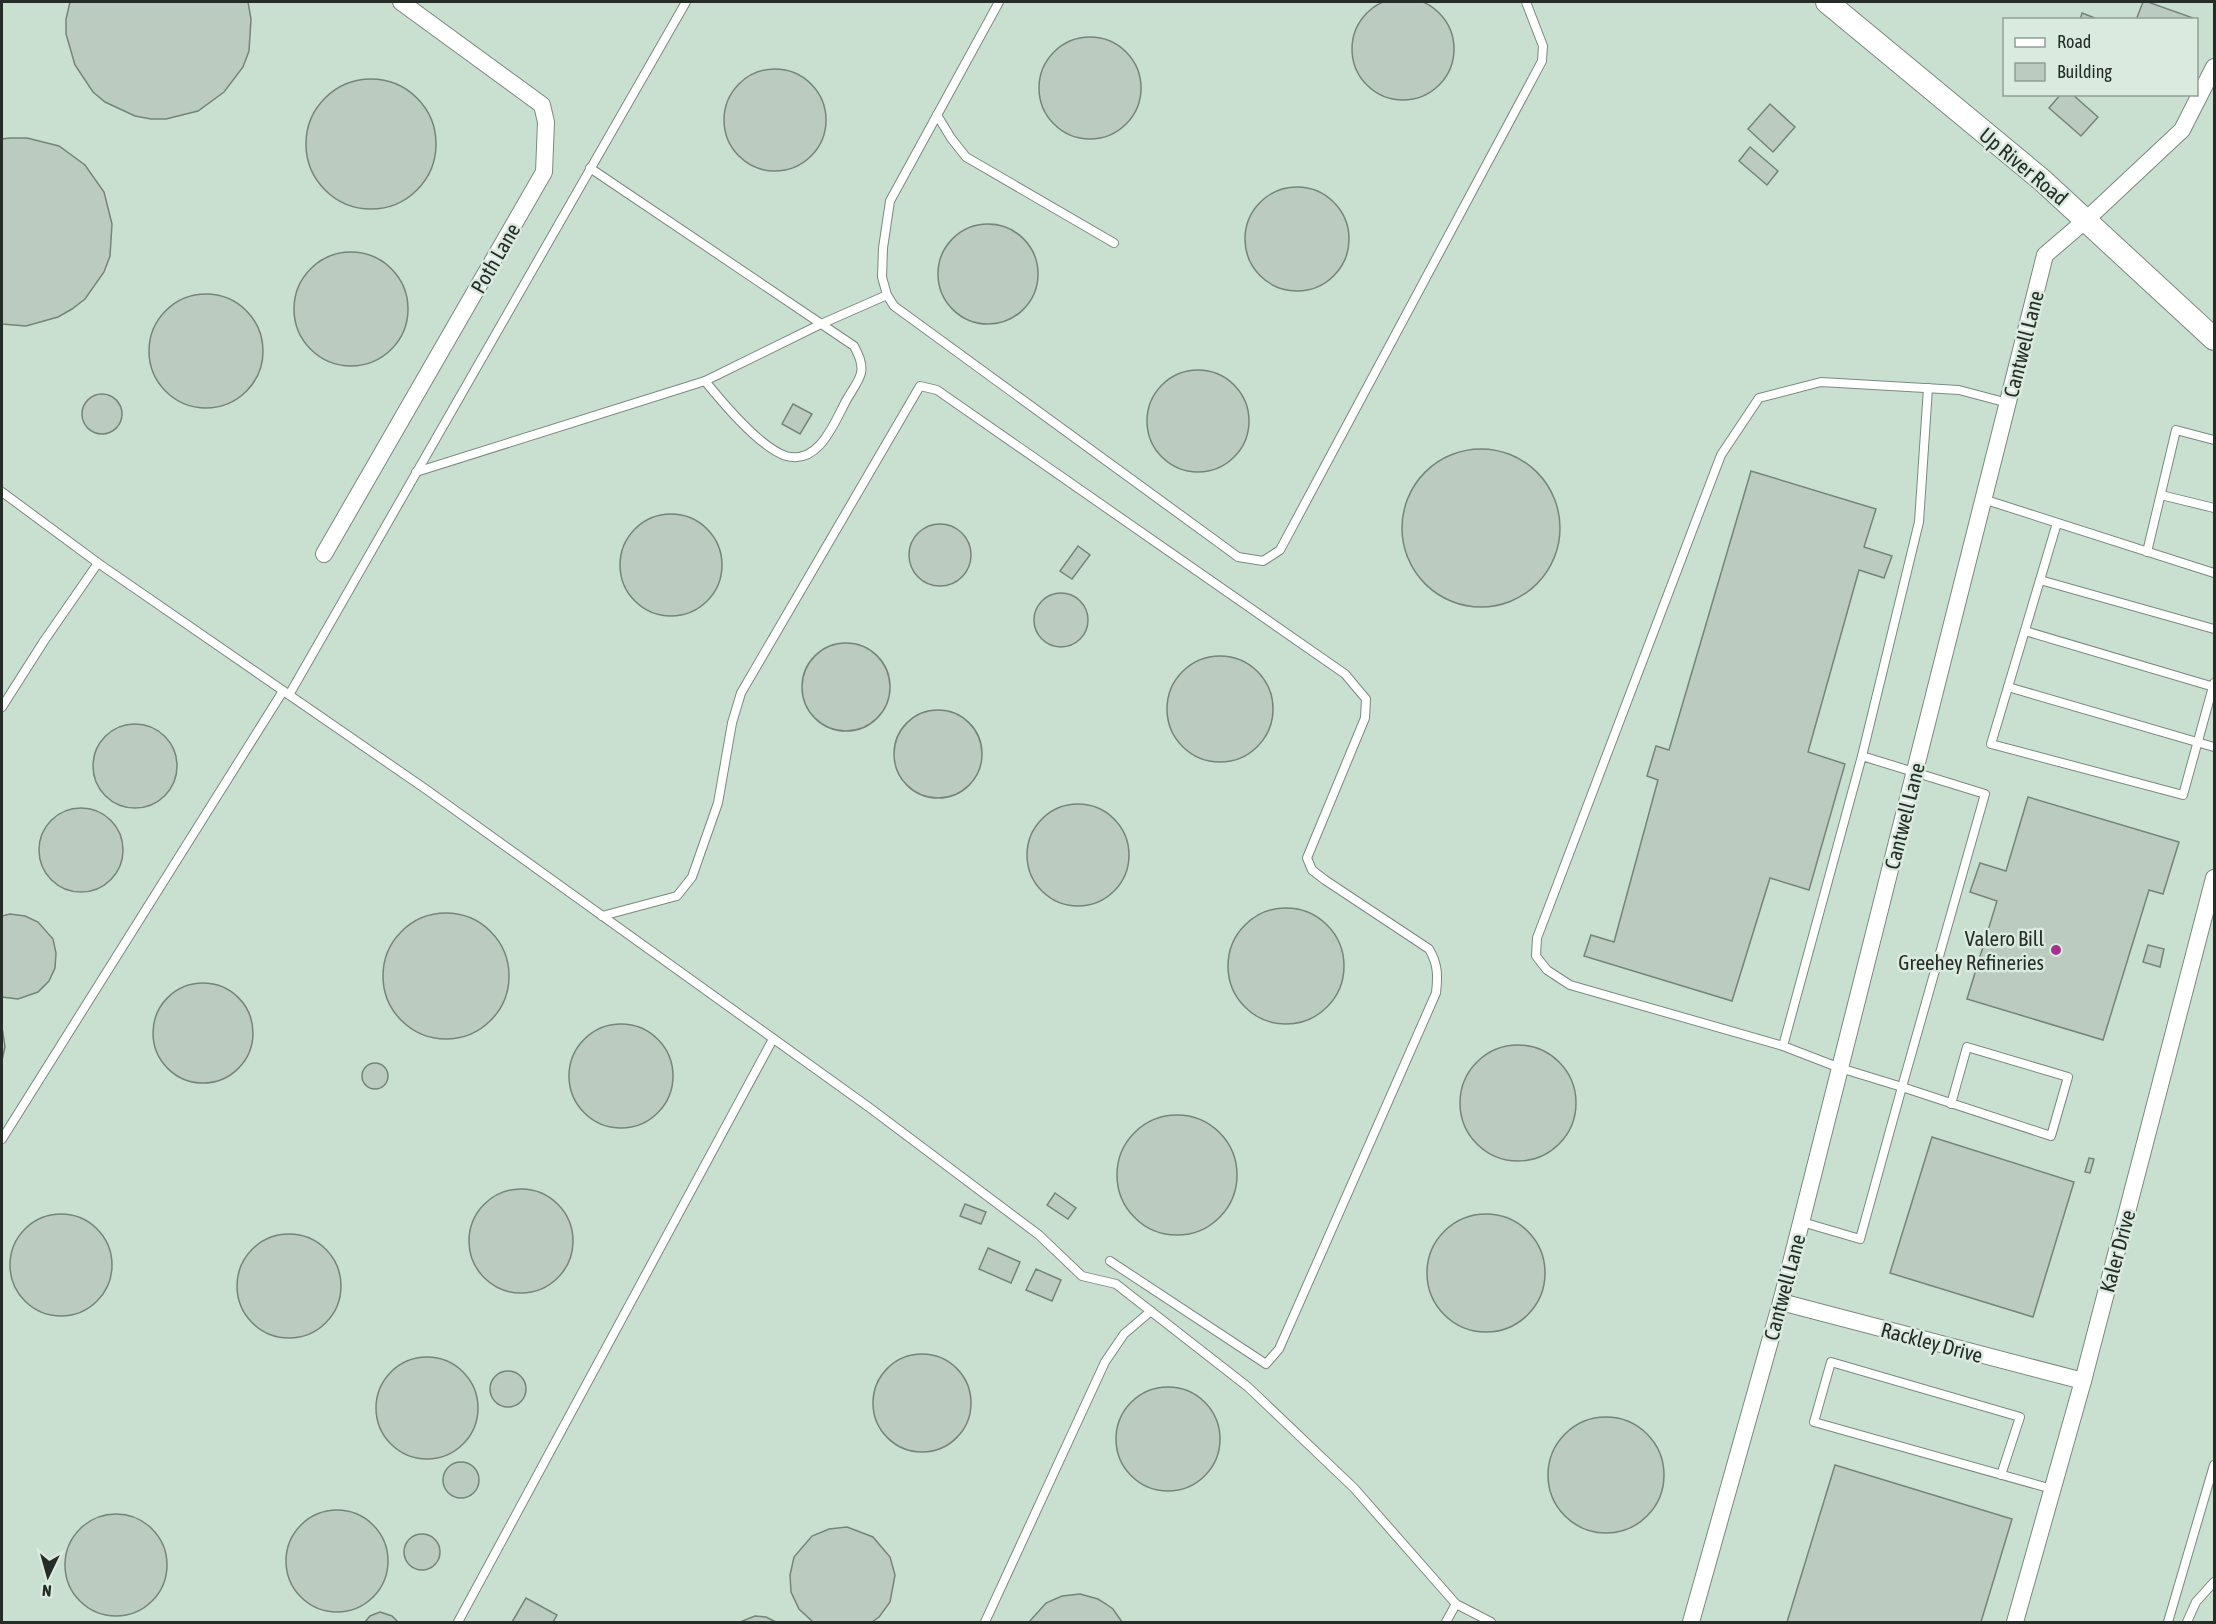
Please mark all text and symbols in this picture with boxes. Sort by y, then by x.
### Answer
legend [2003,18,2198,96]
text: Road [2057,31,2091,52]
text: Building [2057,61,2112,82]
street label: Up River Road [1975,122,2073,210]
street label: Poth Lane [465,219,525,297]
street label: Cantwell Lane [1998,288,2048,400]
street label: Cantwell Lane [1879,760,1929,872]
place label: Valero Bill Greehey Refineries [1898,926,2044,974]
marker: Valero Bill Greehey Refineries [2049,943,2063,957]
street label: Kaler Drive [2094,1207,2140,1295]
street label: Cantwell Lane [1758,1231,1810,1343]
street label: Rackley Drive [1879,1317,1985,1367]
north arrow [18,1546,78,1606]
text: N [41,1582,52,1600]

